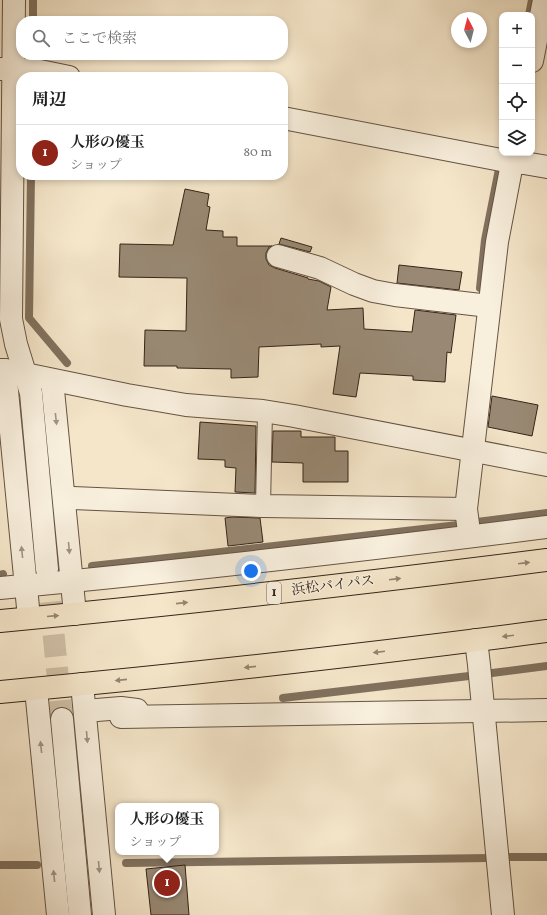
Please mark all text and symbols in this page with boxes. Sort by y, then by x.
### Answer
north arrow [451,12,487,48]
map controls [499,12,535,156]
button: + [499,12,535,48]
search box [16,16,288,60]
icon: search [30,27,52,49]
text: ここで検索 [62,29,137,50]
button: − [499,48,535,84]
button: locate [499,84,535,120]
text: 周辺 [32,89,66,112]
button: layers [499,120,535,156]
text: 人形の優玉 [70,133,145,154]
text: 1 [42,144,48,162]
text: 80 m [243,144,272,162]
text: ショップ [70,157,122,175]
one-way arrow [53,413,60,425]
one-way arrow [65,542,72,554]
one-way arrow [19,546,26,558]
one-way arrow [518,560,530,566]
your location [241,561,261,581]
street label: 浜松バイパス [290,571,376,601]
one-way arrow [389,576,401,582]
road number: 1 [267,582,281,604]
one-way arrow [176,600,188,606]
one-way arrow [47,613,59,619]
one-way arrow [502,633,514,639]
one-way arrow [373,649,385,655]
one-way arrow [244,664,256,670]
one-way arrow [115,677,127,684]
one-way arrow [84,731,90,743]
one-way arrow [38,741,45,753]
popup [115,803,219,855]
text: 人形の優玉 [129,810,205,831]
text: ショップ [129,834,181,852]
one-way arrow [96,861,103,873]
pin: 1 [154,868,180,898]
one-way arrow [50,870,57,882]

